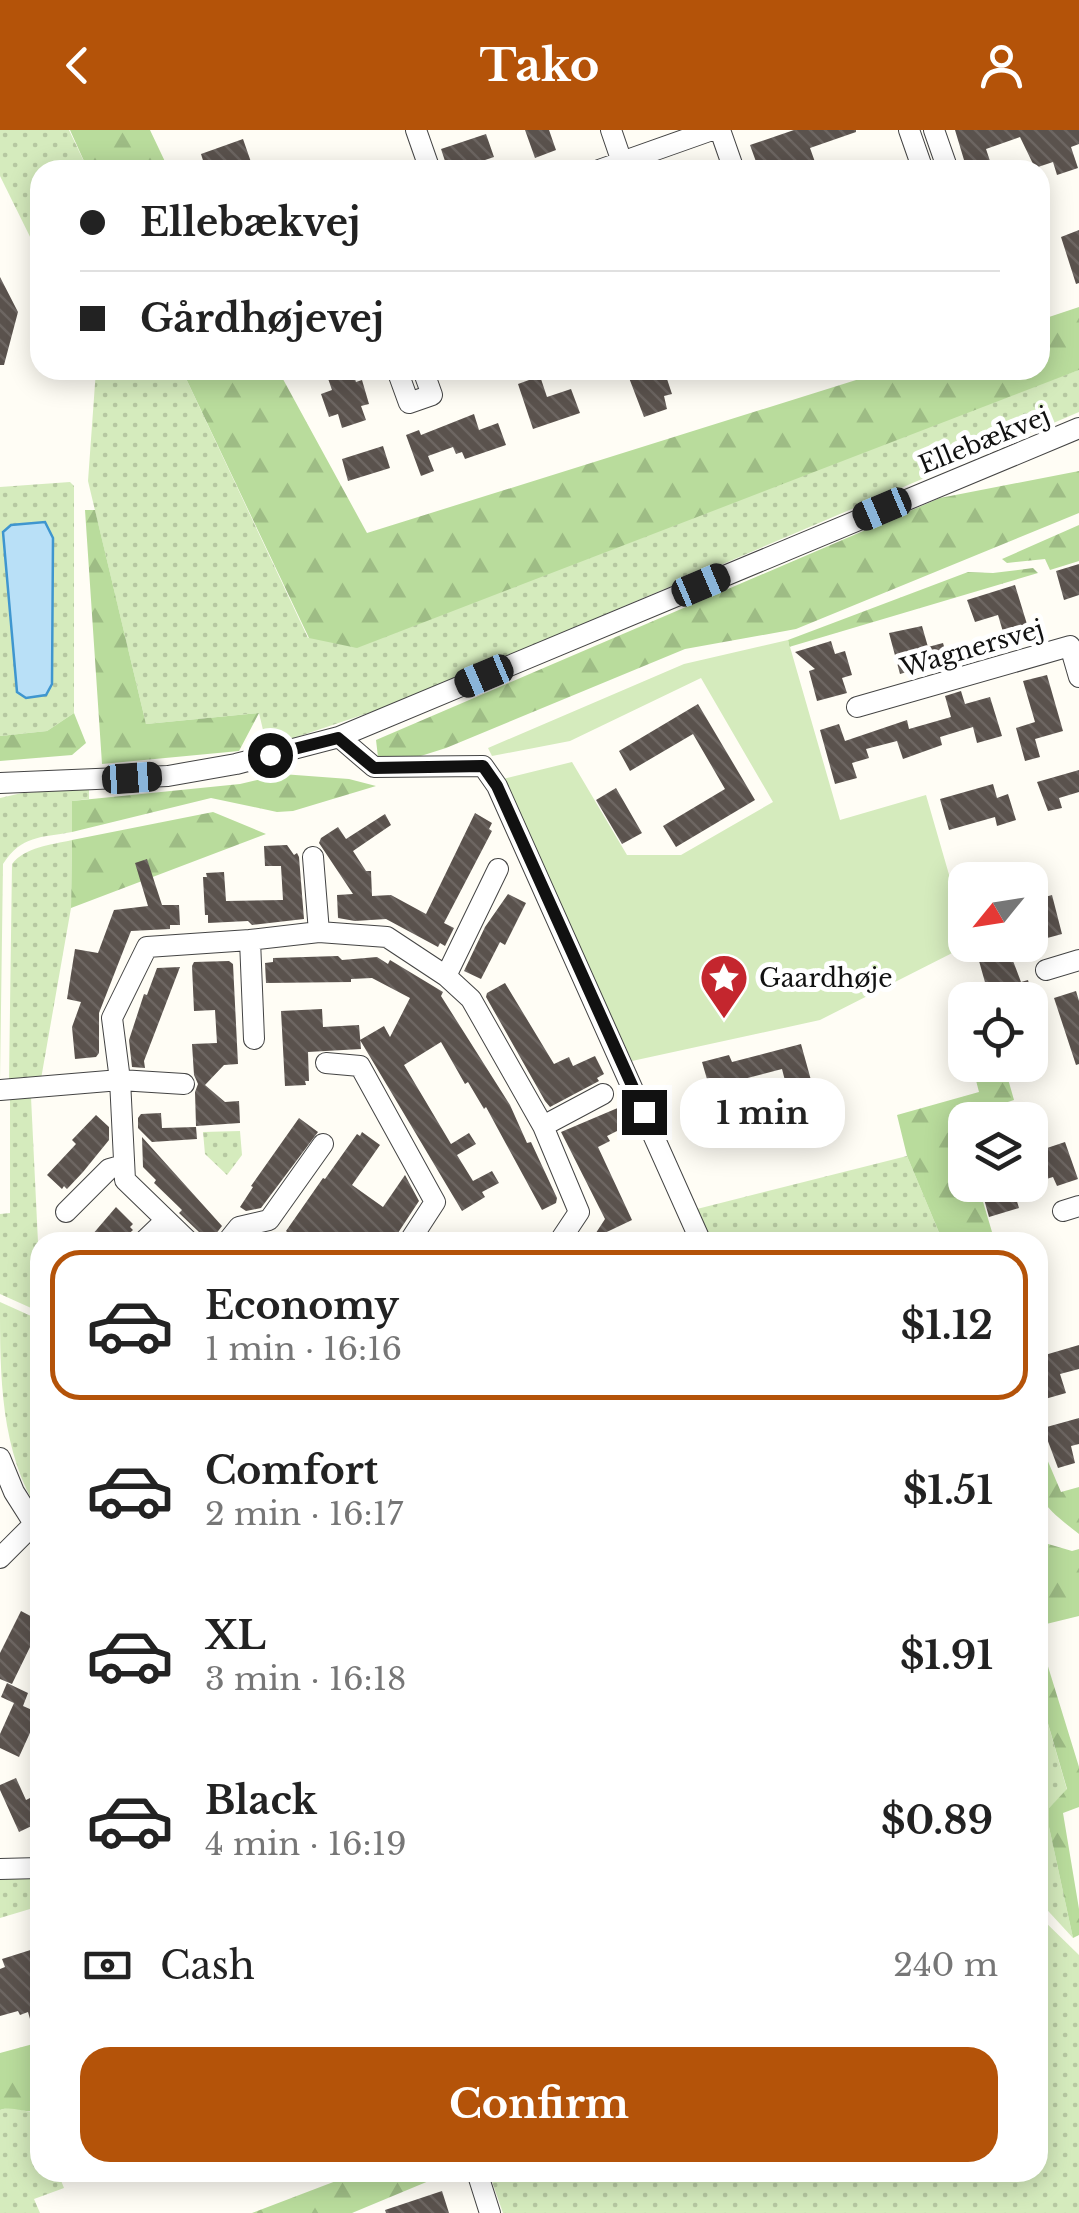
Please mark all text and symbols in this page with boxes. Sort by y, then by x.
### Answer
text: Tako [479,37,600,93]
icon: back [50,38,105,93]
icon: person [974,38,1029,93]
text: Ellebækvej [140,199,361,246]
text: Gårdhøjevej [140,295,384,342]
street label: Ellebækvej [914,400,1054,481]
car [849,483,915,535]
car [668,559,734,611]
street label: Wagnersvej [896,613,1047,684]
car [451,650,517,702]
route start [248,733,293,778]
car [101,761,163,795]
north arrow [948,862,1048,962]
map controls [948,862,1048,1202]
place icon: Gaardhøje [698,952,750,1020]
place label: Gaardhøje [759,963,892,994]
button: locate [948,982,1048,1082]
callout: 1 min [679,1077,844,1147]
route end [622,1090,667,1135]
text: 1 min [716,1093,809,1133]
button: layers [948,1102,1048,1202]
icon: car [85,1280,175,1370]
text: Economy [205,1282,399,1329]
text: $1.12 [901,1302,993,1349]
text: 1 min · 16:16 [205,1329,402,1369]
icon: car [85,1445,175,1535]
text: Comfort [205,1447,378,1494]
text: $1.51 [903,1467,993,1514]
text: 2 min · 16:17 [205,1494,403,1534]
icon: car [85,1610,175,1700]
text: XL [205,1612,266,1659]
text: $1.91 [900,1632,993,1679]
text: 3 min · 16:18 [205,1659,406,1699]
icon: car [85,1775,175,1865]
text: Black [205,1777,317,1824]
text: $0.89 [881,1797,993,1844]
text: 4 min · 16:19 [205,1824,407,1864]
icon: cash [80,1938,135,1993]
text: Cash [160,1942,255,1989]
text: 240 m [893,1945,998,1985]
button: Confirm [80,2047,998,2162]

